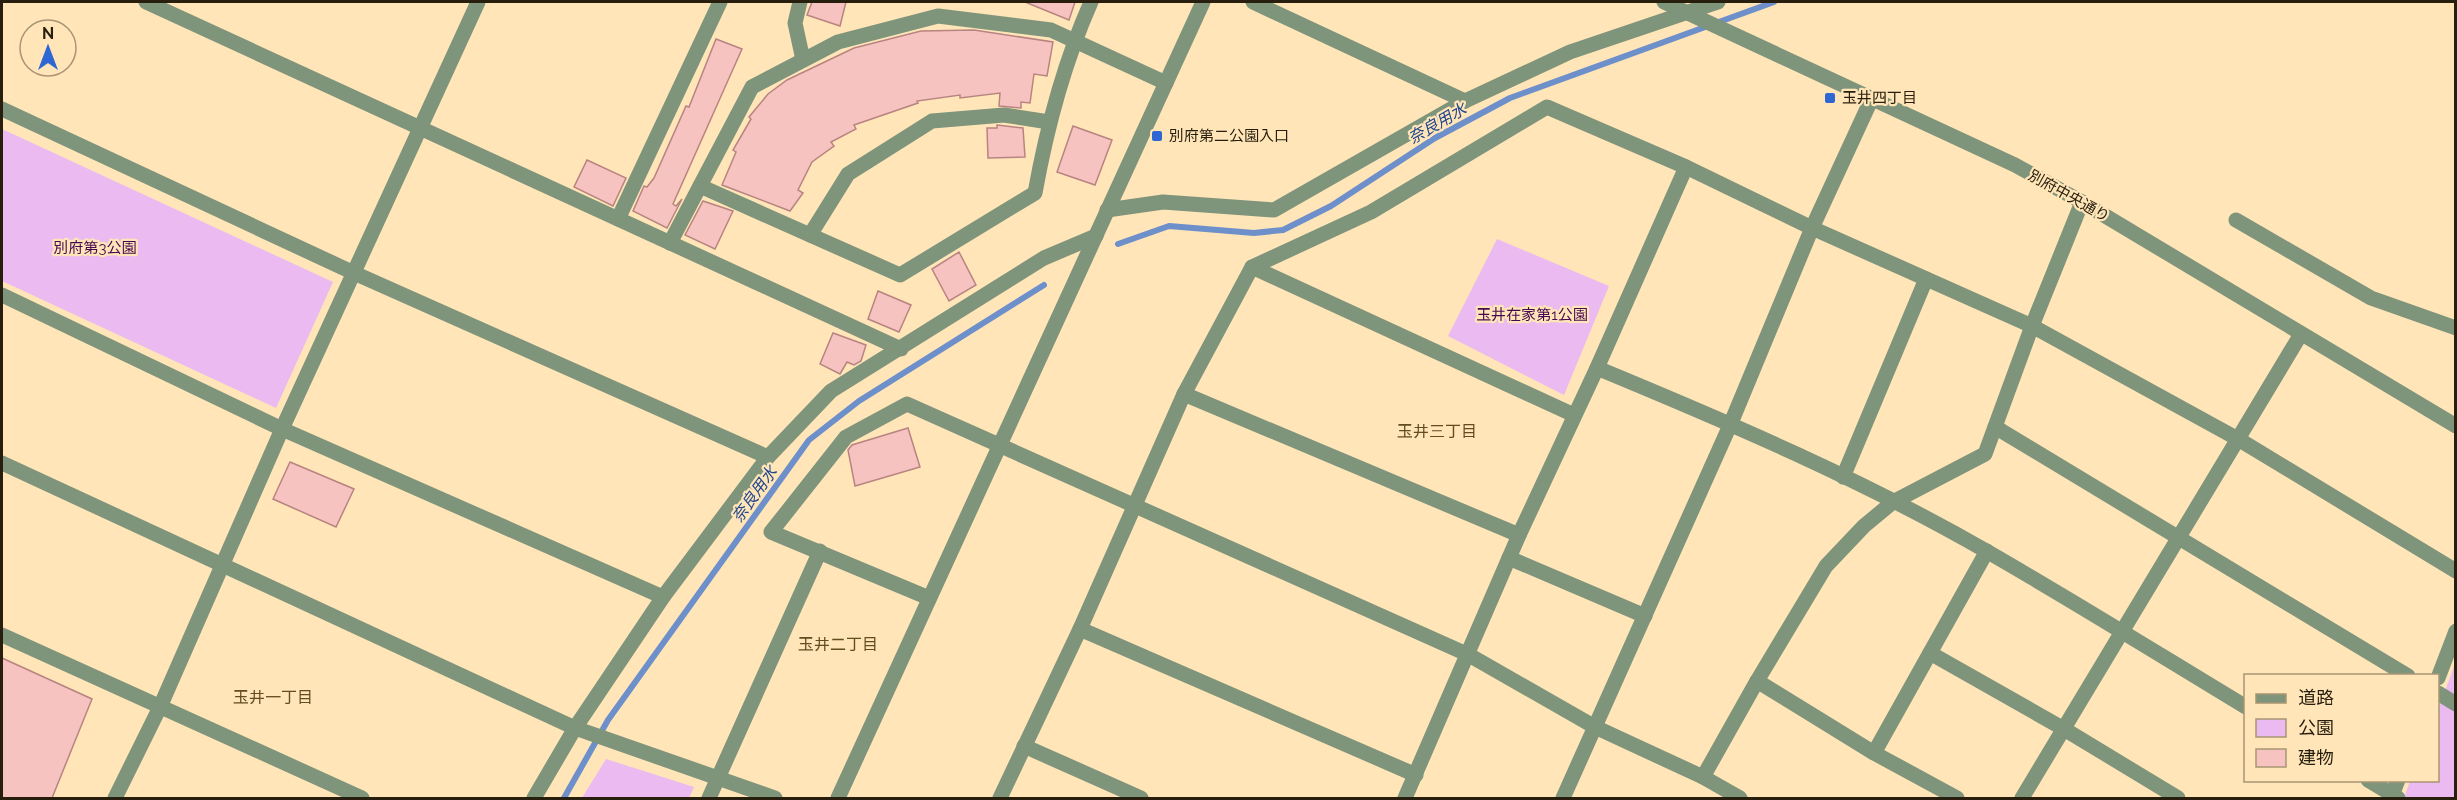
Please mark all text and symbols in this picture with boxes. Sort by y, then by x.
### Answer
north arrow [18,18,78,78]
text: N [42,24,54,43]
place label: 玉井四丁目 [1842,89,1917,107]
marker: 玉井四丁目 [1823,91,1837,105]
water label: 奈良用水 [1405,98,1471,148]
place label: 別府第二公園入口 [1169,127,1289,145]
marker: 別府第二公園入口 [1150,129,1164,143]
street label: 別府中央通り [2025,166,2113,226]
park label: 別府第3公園 [53,239,137,257]
park label: 玉井在家第1公園 [1476,306,1588,324]
district label: 玉井三丁目 [1397,422,1477,441]
water label: 奈良用水 [728,461,782,526]
district label: 玉井二丁目 [798,635,878,654]
legend [2244,674,2439,782]
text: 道路 [2298,687,2334,708]
district label: 玉井一丁目 [233,688,313,707]
text: 公園 [2298,717,2334,738]
text: 建物 [2298,747,2334,768]

